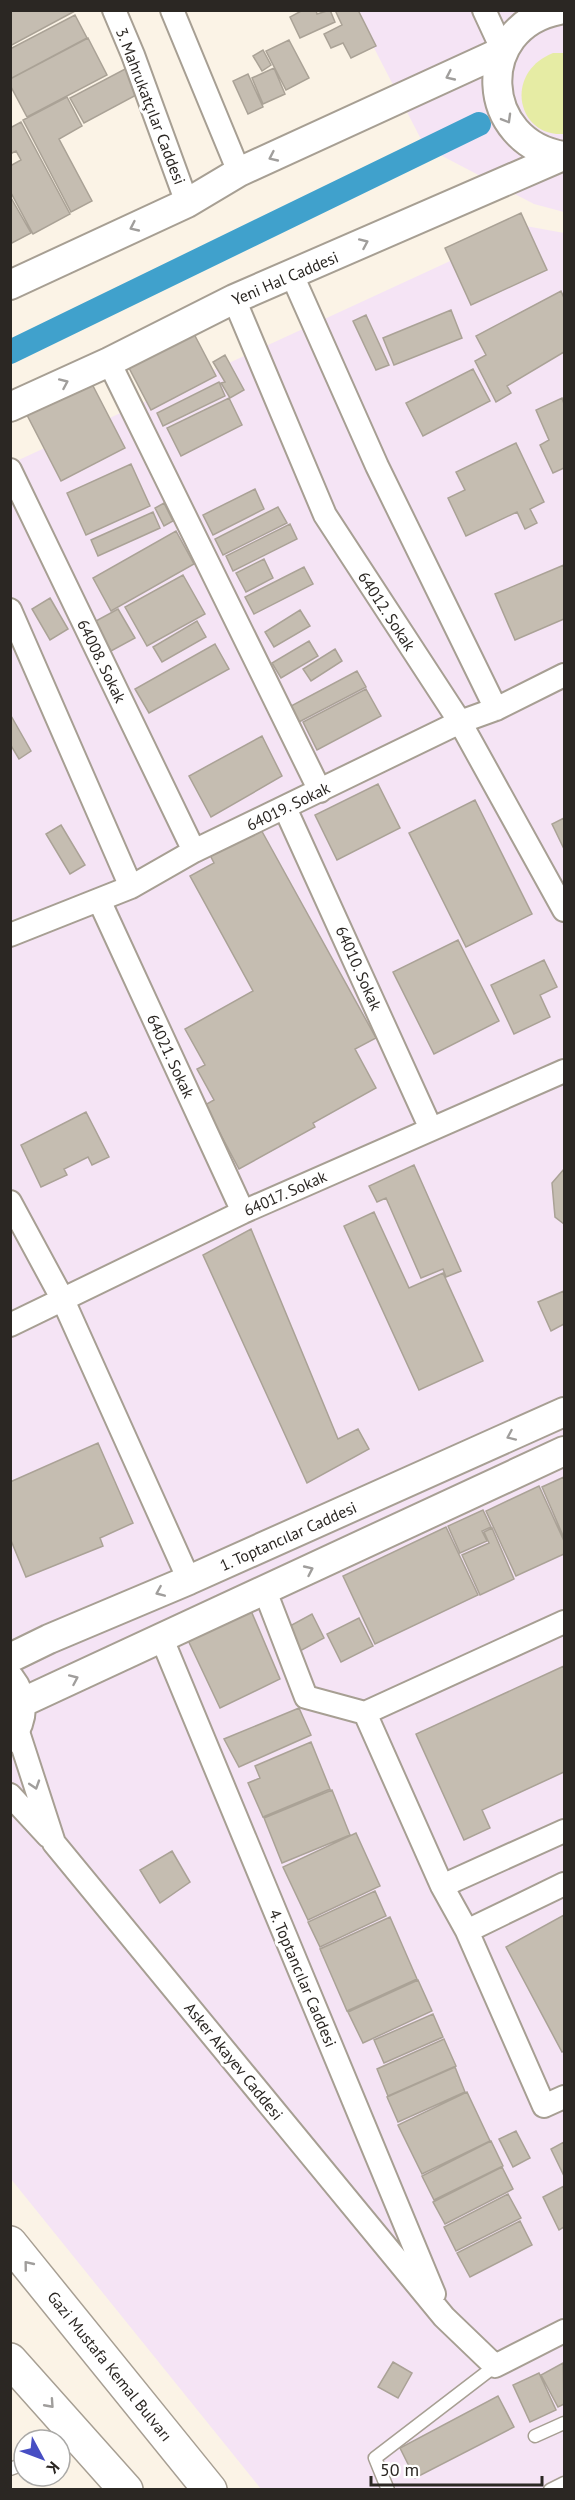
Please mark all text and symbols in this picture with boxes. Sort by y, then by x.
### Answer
street label: 3. Mahrukatçılar Caddesi [112,25,190,187]
one-way arrow [446,68,457,80]
one-way arrow [500,113,511,123]
one-way arrow [268,149,279,161]
one-way arrow [130,220,141,232]
one-way arrow [358,239,369,251]
street label: Yeni Hal Caddesi [229,247,341,309]
one-way arrow [57,378,68,390]
street label: 64012. Sokak [354,568,420,655]
street label: 64008. Sokak [73,616,131,706]
street label: 64019. Sokak [243,777,333,835]
street label: 64010. Sokak [331,923,387,1014]
street label: 64021. Sokak [143,1011,199,1101]
street label: 64017. Sokak [240,1166,330,1220]
one-way arrow [507,1429,518,1441]
street label: 1. Toptancılar Caddesi [216,1497,360,1575]
one-way arrow [302,1566,313,1578]
one-way arrow [156,1585,167,1597]
one-way arrow [68,1674,79,1686]
one-way arrow [28,1779,40,1789]
street label: 4. Toptancılar Caddesi [265,1906,341,2050]
street label: Asker Akayev Caddesi [180,1998,288,2124]
one-way arrow [24,2261,35,2272]
street label: Gazi Mustafa Kemal Bulvarı [43,2287,177,2445]
one-way arrow [43,2397,54,2408]
north arrow [12,2428,72,2488]
scale bar [371,2449,542,2487]
text: K [42,2458,64,2478]
text: 50 m [380,2458,419,2481]

